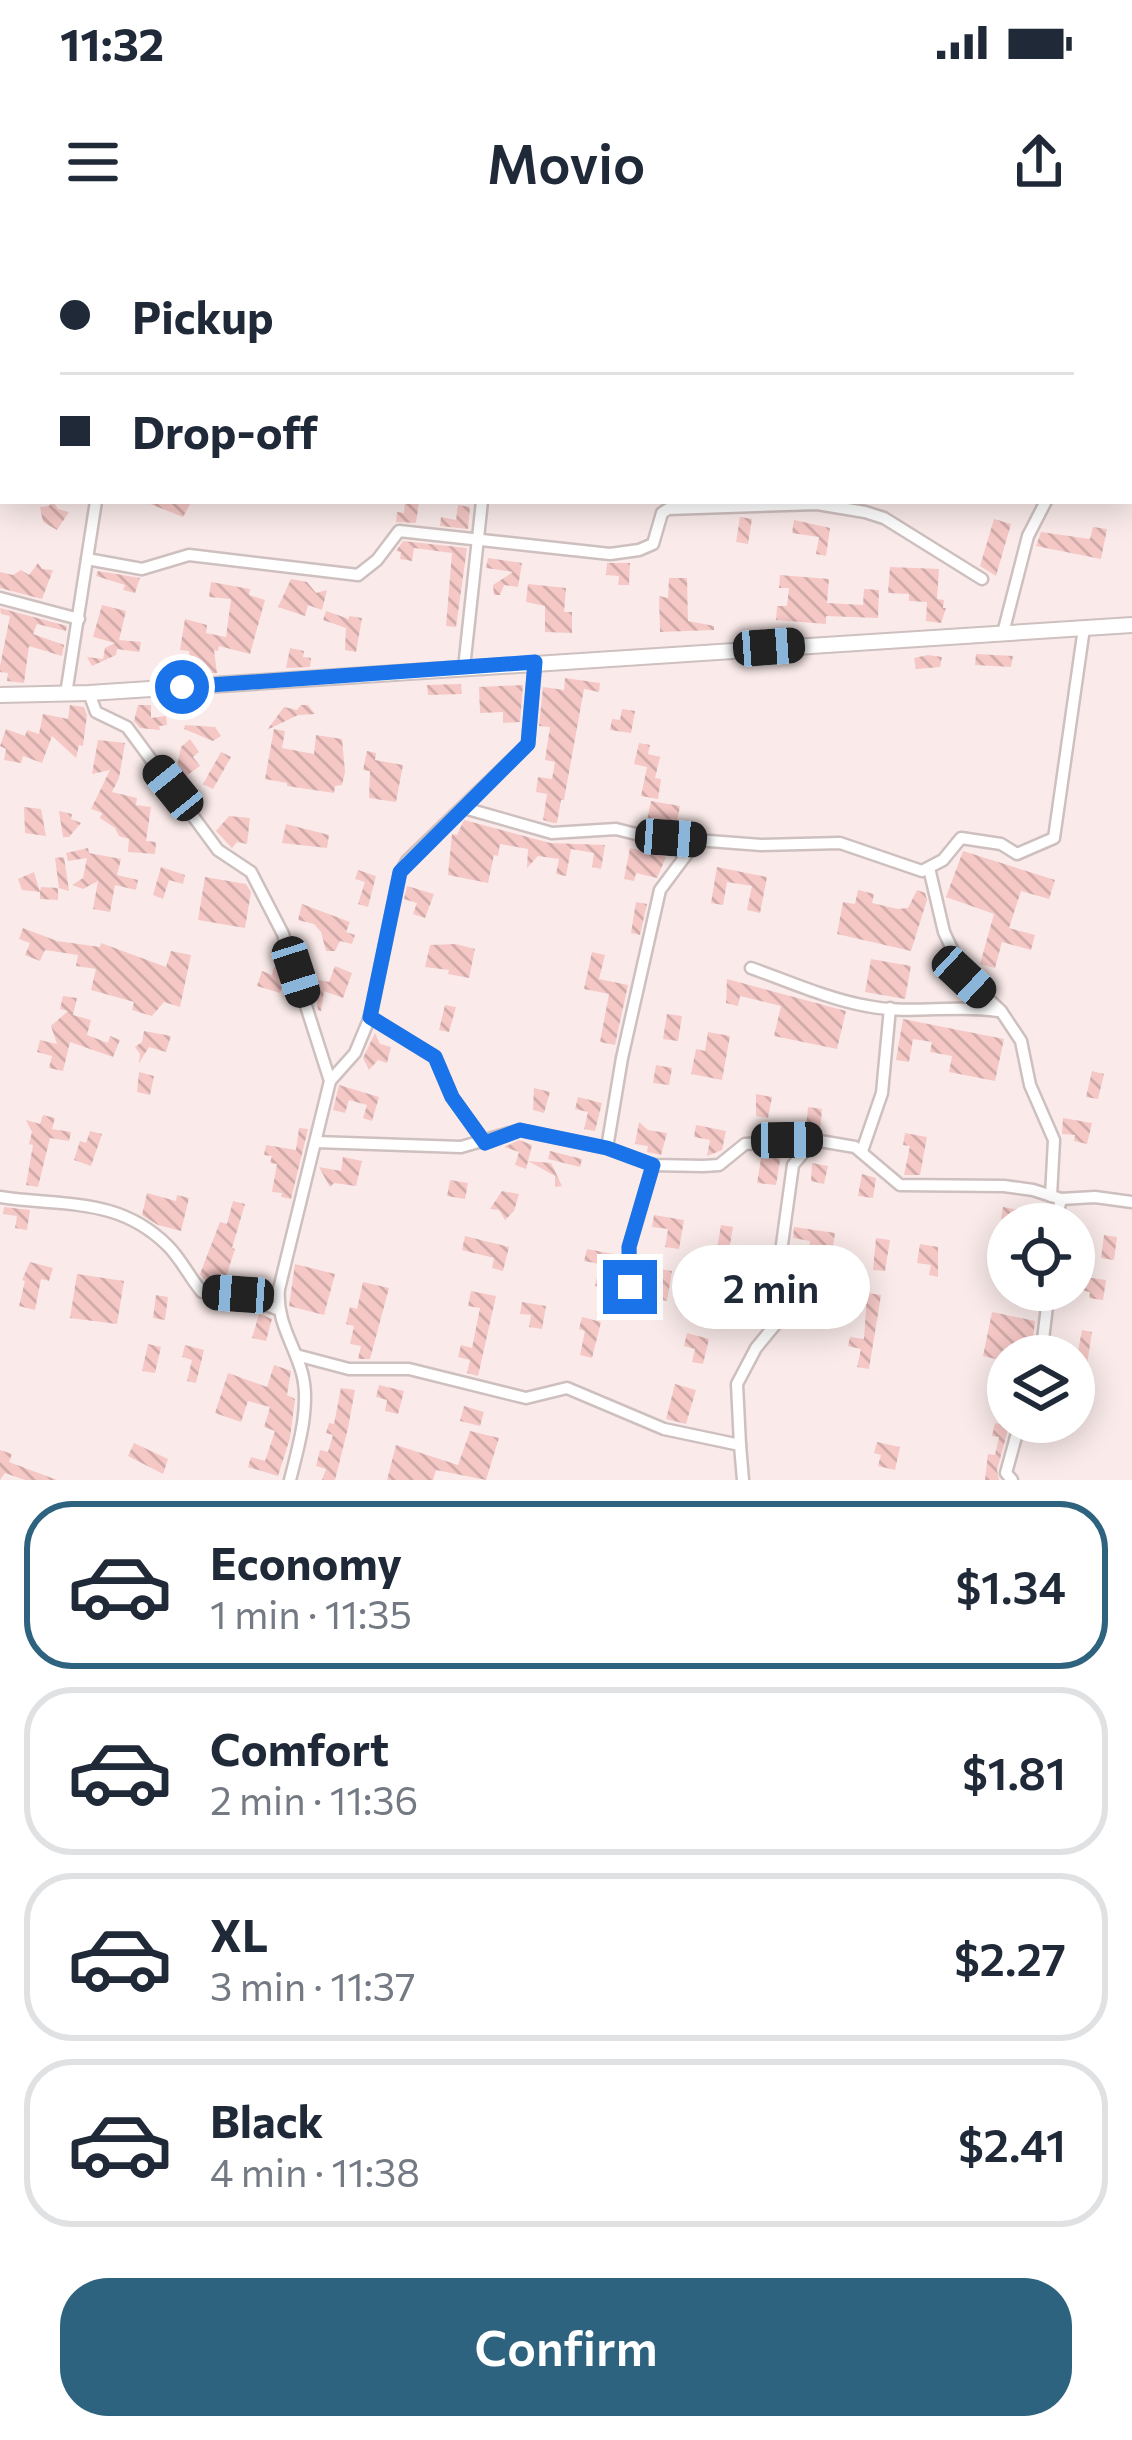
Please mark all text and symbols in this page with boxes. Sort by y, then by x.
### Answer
text: 11:32 [60,15,164,70]
icon: menu [60,129,126,195]
text: Movio [487,129,645,195]
icon: share [1006,129,1072,195]
text: Pickup [132,288,274,343]
text: Drop-off [132,403,318,458]
car [732,627,806,667]
route start [155,660,209,714]
car [136,749,210,827]
car [634,818,708,858]
car [268,932,324,1012]
car [925,939,1003,1015]
car [751,1121,823,1159]
map controls [987,1203,1095,1443]
button: locate [987,1203,1095,1311]
callout: 2 min [672,1245,870,1329]
route end [603,1260,657,1314]
text: 2 min [723,1263,819,1311]
car [201,1274,275,1314]
button: layers [987,1335,1095,1443]
icon: car [66,1531,174,1639]
text: Economy [210,1534,402,1589]
text: $1.34 [955,1558,1066,1613]
text: 1 min · 11:35 [210,1589,412,1637]
icon: car [66,1717,174,1825]
text: Comfort [210,1720,389,1775]
text: $1.81 [962,1744,1066,1799]
text: 2 min · 11:36 [210,1775,418,1823]
icon: car [66,1903,174,2011]
text: XL [210,1906,268,1961]
text: $2.27 [954,1930,1066,1985]
text: 3 min · 11:37 [210,1961,416,2009]
icon: car [66,2089,174,2197]
text: Black [210,2092,323,2147]
text: $2.41 [958,2116,1066,2171]
text: 4 min · 11:38 [210,2147,420,2195]
button: Confirm [60,2278,1072,2416]

